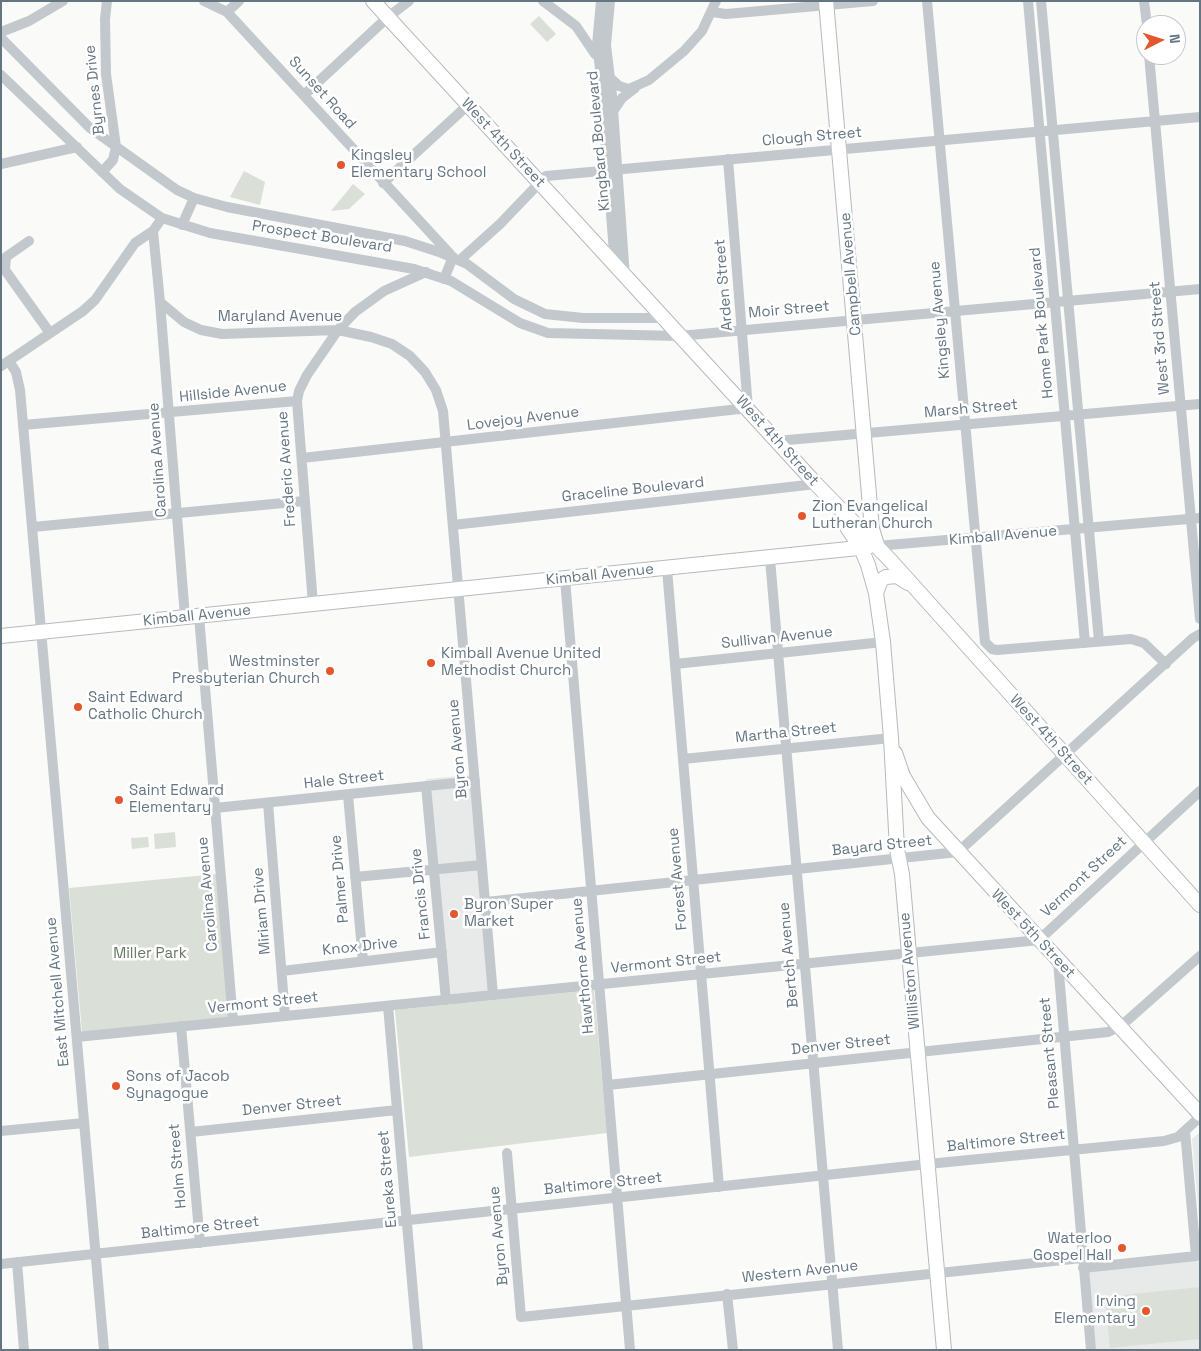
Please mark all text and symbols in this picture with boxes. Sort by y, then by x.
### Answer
north arrow [1136,15,1186,65]
text: N [1166,33,1184,44]
street label: Byrnes Drive [81,44,109,136]
street label: Sunset Road [285,53,359,133]
street label: Kingbard Boulevard [584,70,614,212]
street label: West 4th Street [457,95,549,191]
street label: Clough Street [761,124,863,150]
place label: Kingsley Elementary School [351,147,487,182]
marker: Kingsley Elementary School [335,159,347,171]
street label: Campbell Avenue [837,212,865,336]
street label: Prospect Boulevard [251,217,393,257]
street label: Arden Street [711,238,737,332]
street label: Home Park Boulevard [1026,247,1058,399]
street label: Kingsley Avenue [926,260,954,380]
street label: West 3rd Street [1146,280,1174,396]
street label: Moir Street [748,297,830,323]
street label: Maryland Avenue [218,308,342,326]
street label: Hillside Avenue [178,377,288,407]
street label: West 4th Street [732,392,822,490]
street label: Marsh Street [923,396,1019,422]
street label: Carolina Avenue [145,402,171,518]
street label: Lovejoy Avenue [466,403,580,435]
street label: Frederic Avenue [274,410,300,528]
street label: Graceline Boulevard [561,474,705,506]
place label: Zion Evangelical Lutheran Church [812,498,933,533]
marker: Zion Evangelical Lutheran Church [796,510,808,522]
street label: Kimball Avenue [948,522,1058,550]
street label: Kimball Avenue [545,560,655,590]
street label: Kimball Avenue [142,601,252,631]
street label: Sullivan Avenue [720,623,834,653]
place label: Kimball Avenue United Methodist Church [441,645,601,680]
place label: Westminster Presbyterian Church [172,653,320,688]
marker: Kimball Avenue United Methodist Church [425,657,437,669]
marker: Westminster Presbyterian Church [324,665,336,677]
place label: Saint Edward Catholic Church [88,689,203,724]
street label: West 4th Street [1006,691,1096,789]
street label: Byron Avenue [445,699,471,799]
marker: Saint Edward Catholic Church [72,701,84,713]
street label: Martha Street [734,719,838,747]
street label: Hale Street [303,767,385,793]
place label: Saint Edward Elementary [129,782,224,817]
marker: Saint Edward Elementary [113,794,125,806]
street label: Forest Avenue [665,827,691,931]
street label: Bayard Street [831,832,933,860]
street label: Vermont Street [1037,833,1131,921]
street label: Palmer Drive [327,834,353,924]
street label: Carolina Avenue [194,836,222,952]
street label: Francis Drive [407,847,435,941]
street label: Miriam Drive [249,867,275,955]
street label: West 5th Street [987,886,1079,982]
place label: Byron Super Market [464,896,553,931]
street label: Hawthorne Avenue [568,897,598,1035]
street label: Bertch Avenue [775,901,803,1009]
marker: Byron Super Market [448,908,460,920]
street label: Williston Avenue [896,912,924,1030]
street label: East Mitchell Avenue [42,916,74,1068]
street label: Knox Drive [321,934,399,960]
park label: Miller Park [113,945,187,963]
street label: Vermont Street [610,948,722,978]
street label: Vermont Street [207,988,319,1018]
street label: Pleasant Street [1036,996,1064,1110]
street label: Denver Street [790,1031,892,1059]
place label: Sons of Jacob Synagogue [126,1068,230,1103]
marker: Sons of Jacob Synagogue [110,1080,122,1092]
street label: Denver Street [241,1092,343,1120]
street label: Holm Street [165,1123,191,1209]
street label: Baltimore Street [946,1126,1066,1156]
street label: Eureka Street [375,1129,401,1229]
street label: Baltimore Street [543,1169,663,1199]
street label: Byron Avenue [486,1186,512,1286]
street label: Baltimore Street [140,1213,260,1243]
place label: Waterloo Gospel Hall [1033,1230,1112,1265]
marker: Waterloo Gospel Hall [1116,1242,1128,1254]
street label: Western Avenue [741,1257,859,1287]
place label: Irving Elementary [1054,1293,1136,1328]
marker: Irving Elementary [1140,1305,1152,1317]

